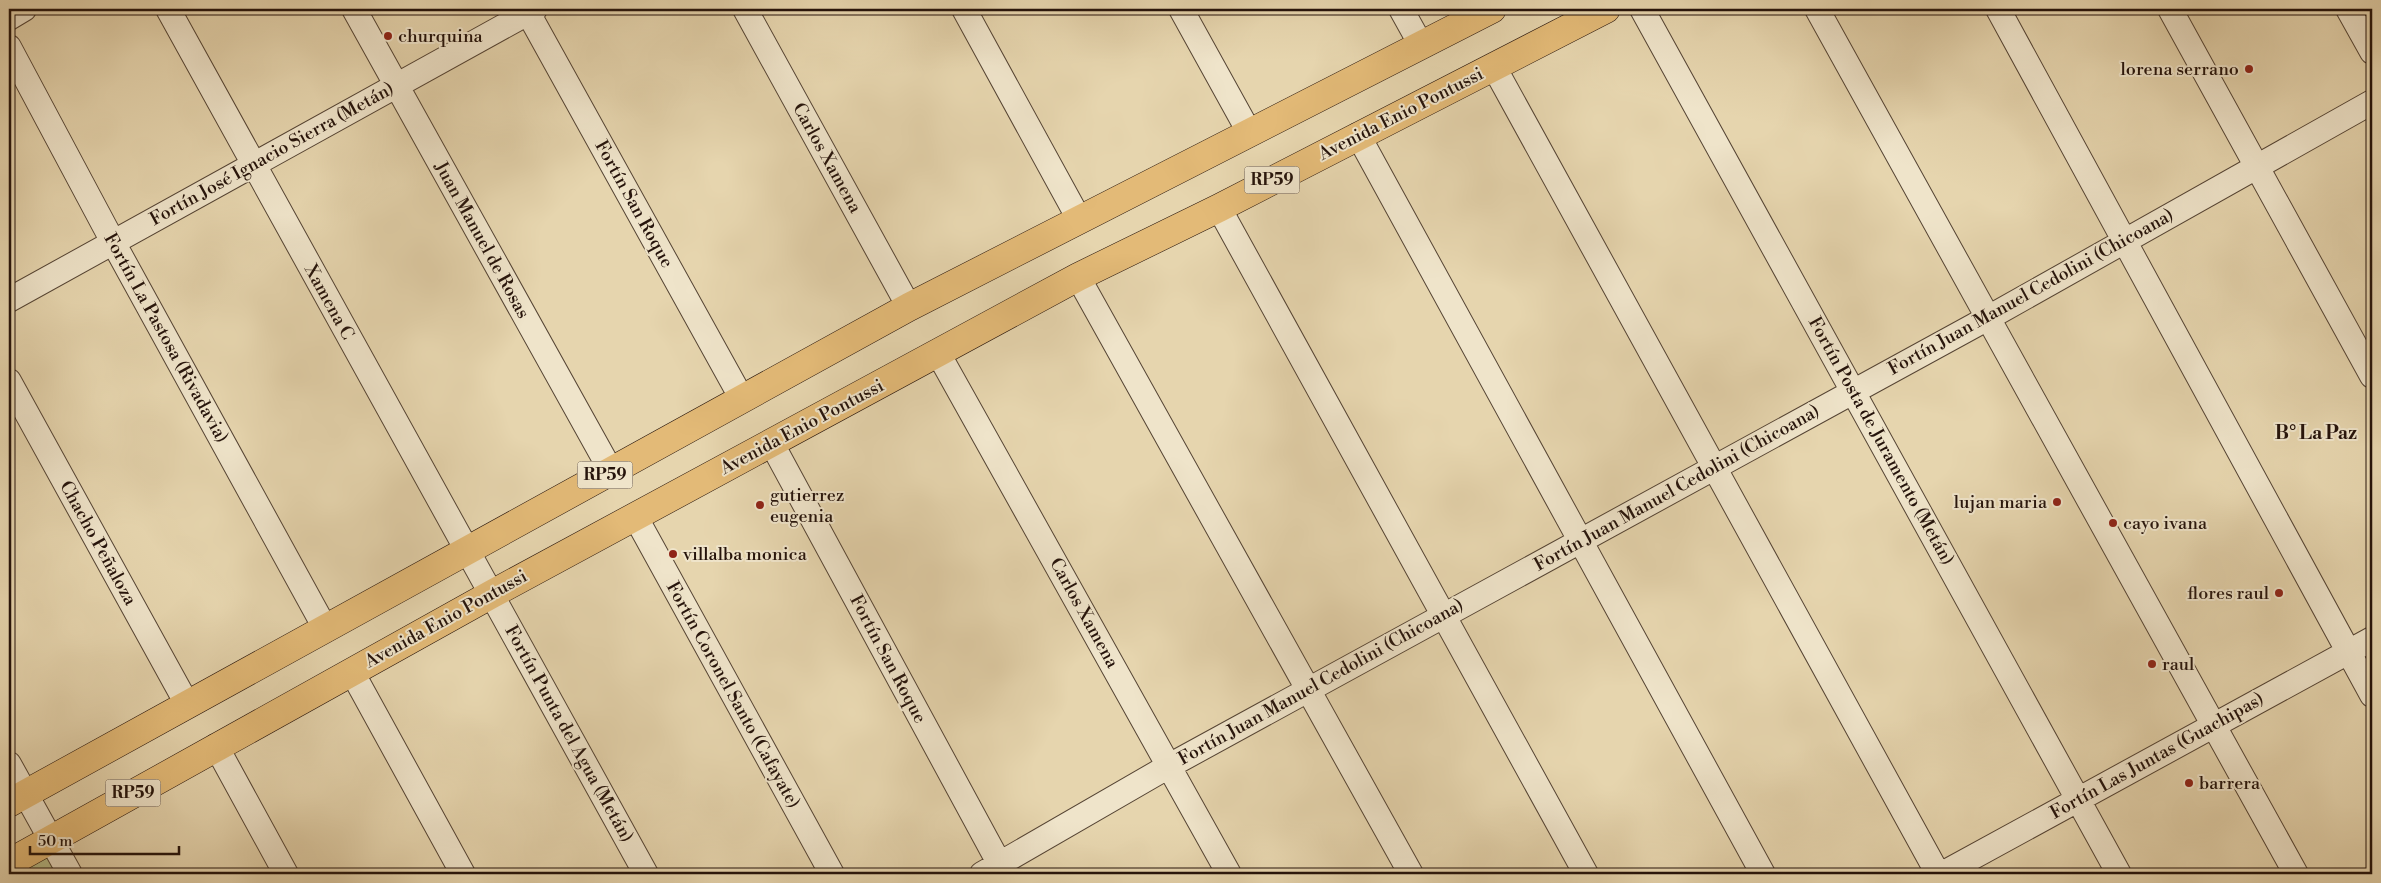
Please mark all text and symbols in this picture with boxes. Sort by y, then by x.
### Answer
place label: churquina [398,25,484,48]
marker: churquina [382,30,394,42]
place label: lorena serrano [2121,58,2239,81]
street label: Avenida Enio Pontussi [1314,62,1487,166]
marker: lorena serrano [2243,63,2255,75]
street label: Fortín José Ignacio Sierra (Metán) [146,77,398,231]
street label: Carlos Xamena [787,99,867,218]
street label: Fortín San Roque [589,136,679,272]
street label: Juan Manuel de Rosas [429,157,535,323]
road number: RP59 [1244,166,1300,194]
street label: Fortín Juan Manuel Cedolini (Chicoana) [1884,204,2178,380]
street label: Fortín La Pastosa (Rivadavia) [99,229,233,447]
street label: Xamena C [298,259,359,344]
street label: Fortín Posta de Juramento (Metán) [1803,313,1959,569]
street label: Avenida Enio Pontussi [715,374,888,480]
street label: Fortín Juan Manuel Cedolini (Chicoana) [1530,400,1824,576]
district label: B° La Paz [2275,421,2357,445]
road number: RP59 [578,462,632,488]
street label: Chacho Peñaloza [54,477,142,610]
place label: gutierrez eugenia [770,484,844,528]
place label: lujan maria [1954,491,2048,514]
marker: lujan maria [2051,496,2063,508]
marker: gutierrez eugenia [754,499,766,511]
place label: cayo ivana [2123,512,2208,535]
marker: cayo ivana [2107,517,2119,529]
place label: villalba monica [682,543,808,566]
marker: villalba monica [667,548,679,560]
street label: Carlos Xamena [1044,554,1124,673]
street label: Avenida Enio Pontussi [360,565,531,674]
street label: Fortín Coronel Santo (Cafayate) [661,577,805,813]
place label: flores raul [2187,582,2270,605]
marker: flores raul [2273,587,2285,599]
street label: Fortín San Roque [844,591,932,727]
street label: Fortín Juan Manuel Cedolini (Chicoana) [1174,594,1468,770]
street label: Fortín Punta del Agua (Metán) [500,621,638,847]
place label: raul [2162,653,2195,676]
marker: raul [2146,658,2158,670]
street label: Fortín Las Juntas (Guachipas) [2046,687,2268,825]
place label: barrera [2199,772,2261,795]
marker: barrera [2183,777,2195,789]
road number: RP59 [106,780,160,806]
scale bar [30,823,179,855]
text: 50 m [38,832,72,851]

